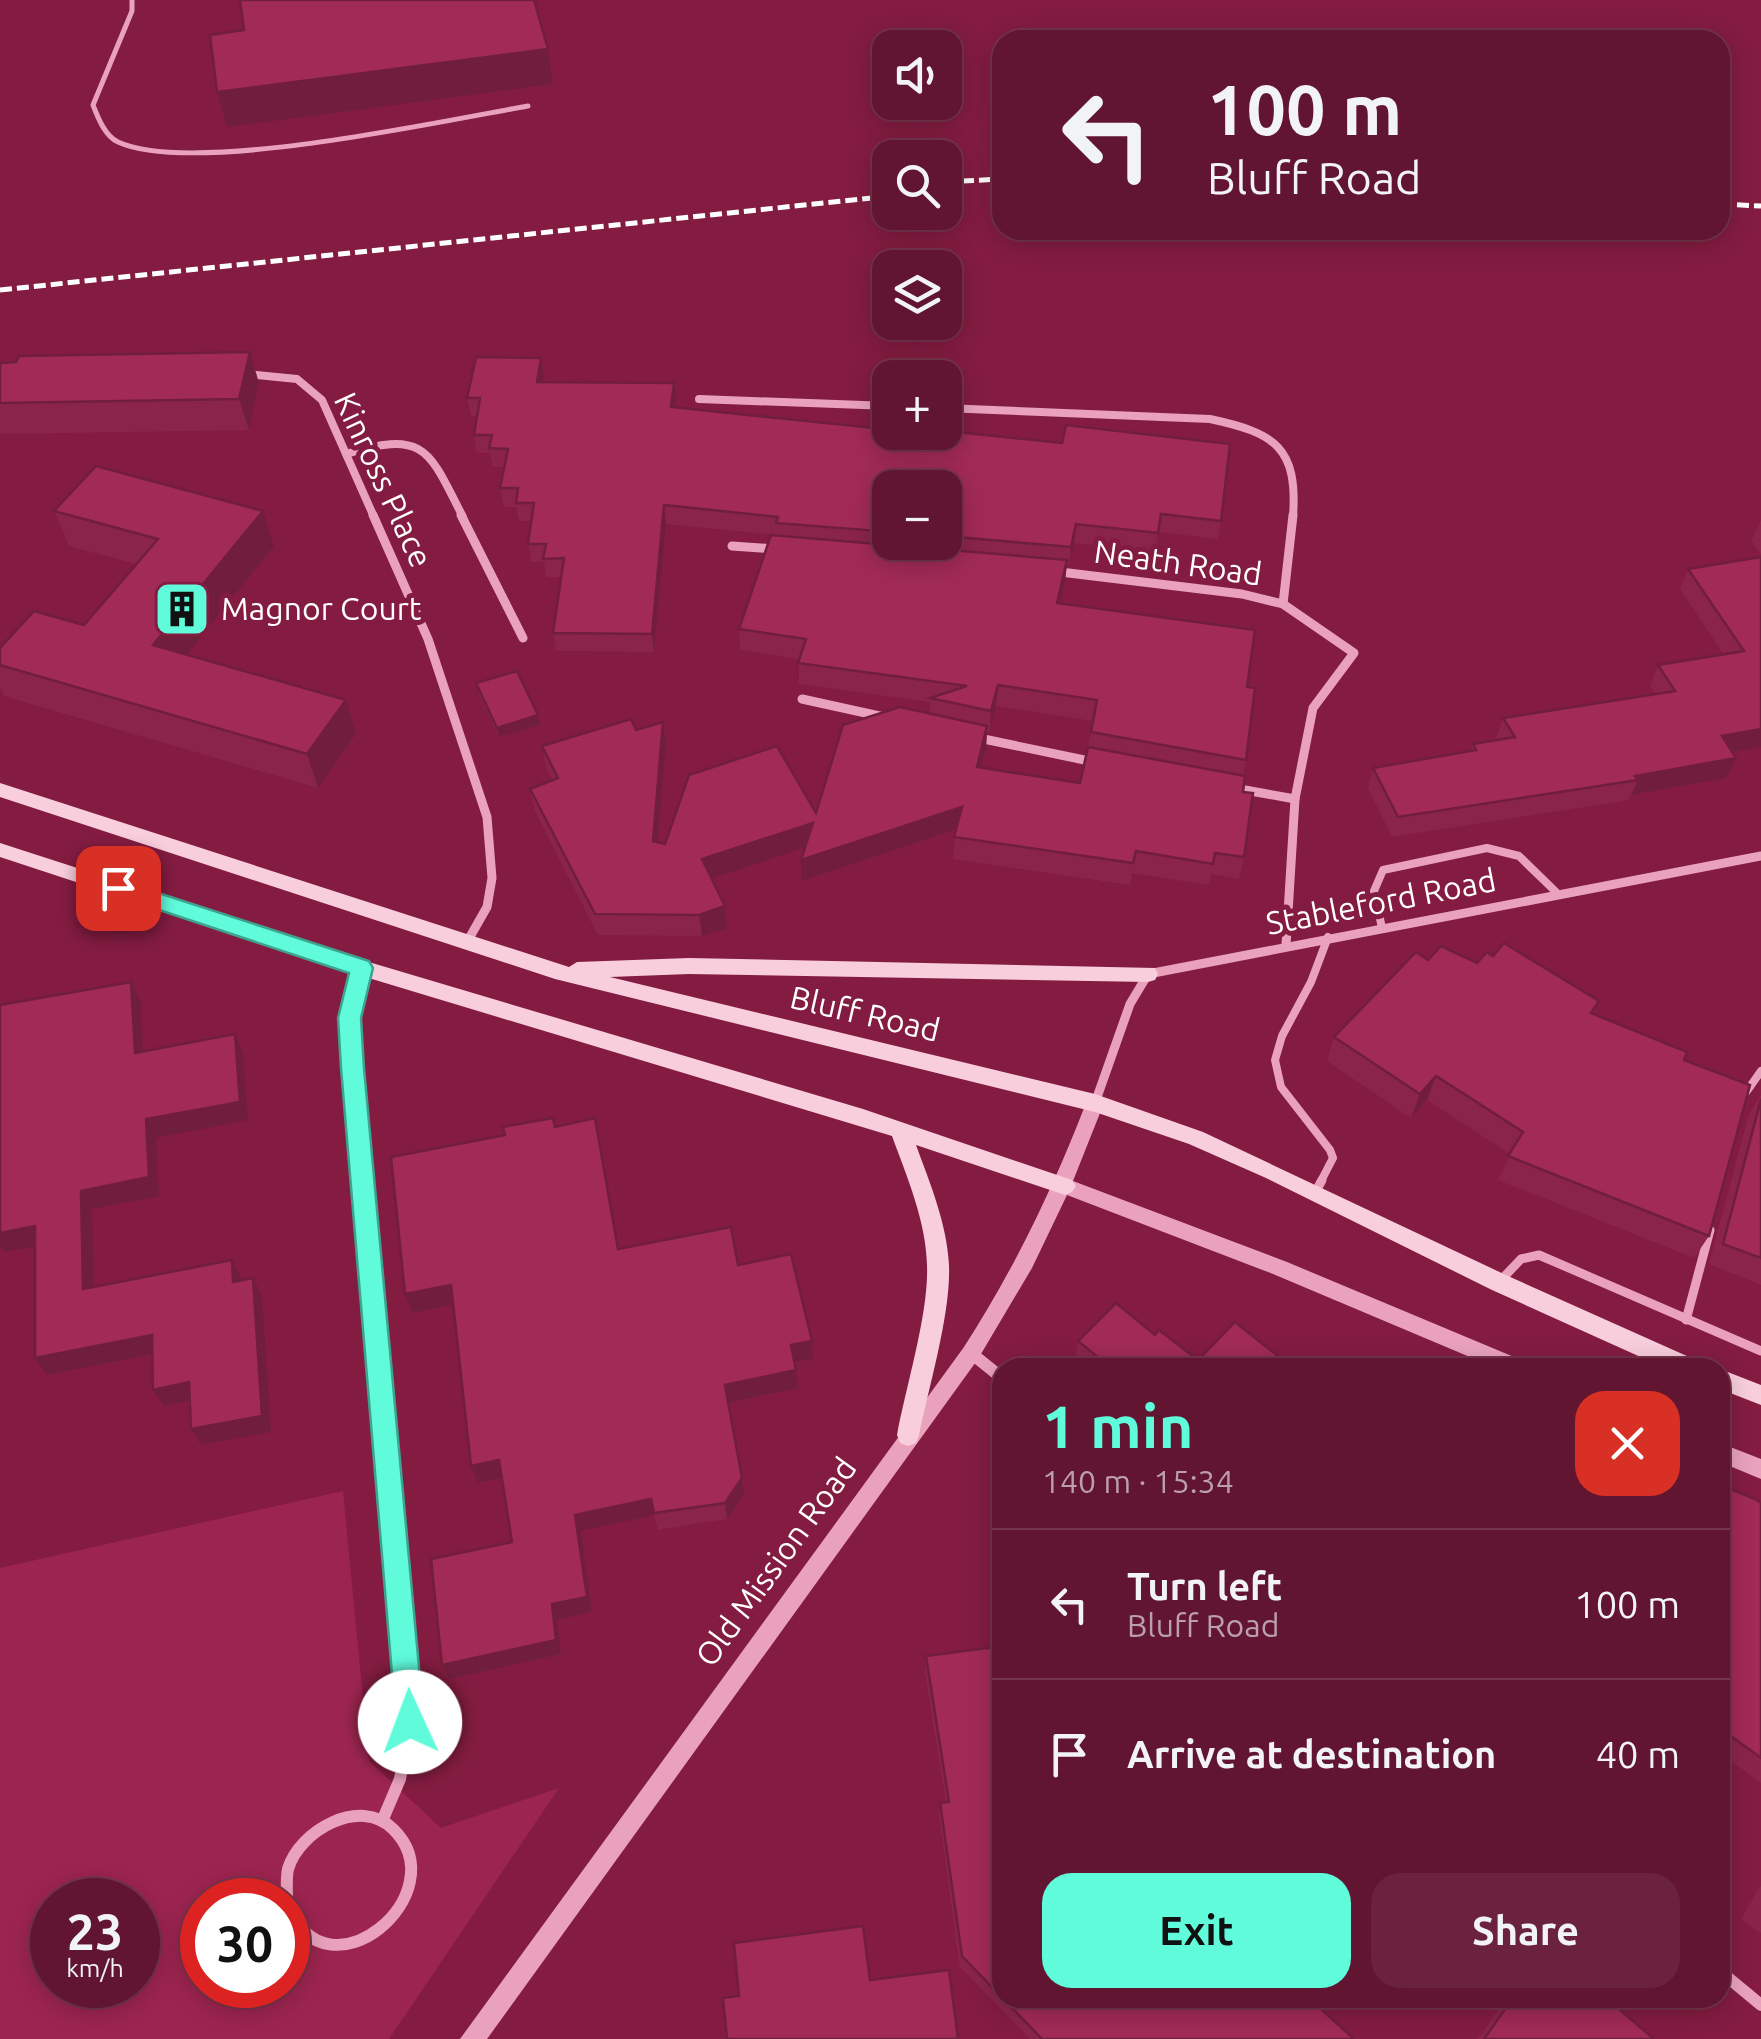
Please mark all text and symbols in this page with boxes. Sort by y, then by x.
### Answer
map controls [872,30,962,560]
button: sound [872,30,962,120]
icon: left [1042,70,1172,200]
text: 100 m [1207,70,1402,148]
button: search [872,140,962,230]
text: Bluff Road [1207,152,1421,203]
button: layers [872,250,962,340]
button: + [872,360,962,450]
street label: Kinross Place [328,387,440,573]
button: − [872,470,962,560]
street label: Neath Road [1092,532,1264,592]
building icon: Magnor Court [152,579,212,639]
place label: Magnor Court [221,590,422,626]
pin [76,846,161,931]
icon: arrive [91,861,146,916]
street label: Stableford Road [1263,861,1499,941]
street label: Bluff Road [787,978,944,1048]
button: close [1575,1391,1680,1496]
text: 1 min [1042,1392,1194,1459]
street label: Old Mission Road [688,1450,863,1673]
text: 140 m · 15:34 [1042,1463,1234,1499]
text: Turn left [1127,1565,1282,1607]
icon: left [1042,1577,1097,1632]
text: 100 m [1574,1583,1680,1625]
text: Bluff Road [1127,1607,1279,1643]
position arrow [358,1670,462,1774]
icon: arrive [1042,1727,1097,1782]
text: Arrive at destination [1127,1733,1496,1775]
text: 40 m [1596,1733,1680,1775]
button: Exit [1042,1873,1351,1988]
button: Share [1371,1873,1680,1988]
speed limit sign: 30 [180,1878,310,2008]
text: 23 [67,1903,123,1959]
text: km/h [66,1954,124,1982]

